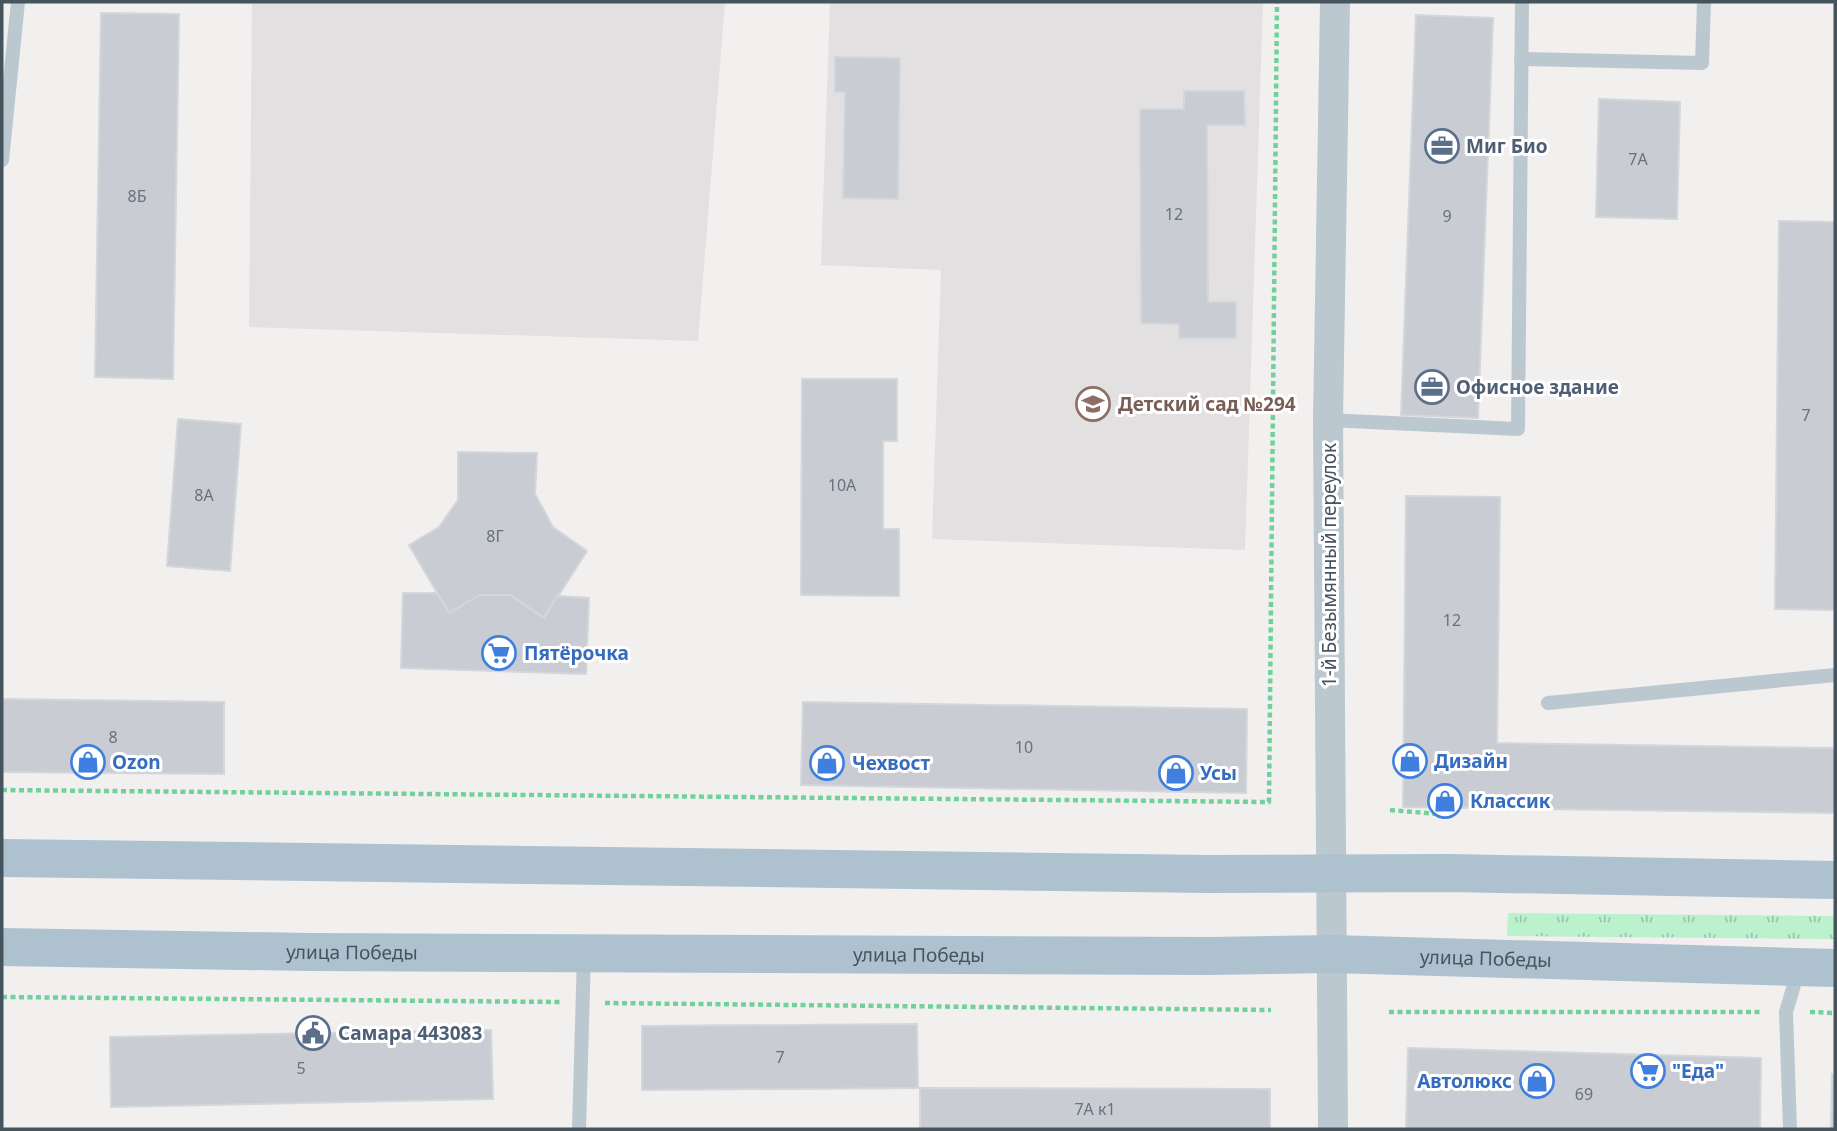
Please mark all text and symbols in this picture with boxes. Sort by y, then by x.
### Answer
office icon: Миг Био [1423,127,1461,165]
place label: Миг Био [1466,133,1548,159]
house number: 7А [1628,148,1648,170]
house number: 8Б [128,185,147,207]
house number: 12 [1165,203,1183,225]
house number: 9 [1442,205,1452,227]
office icon: Офисное здание [1413,368,1451,406]
place label: Офисное здание [1456,374,1619,400]
school or university icon: Детский сад №294 [1074,385,1112,423]
place label: Детский сад №294 [1118,391,1296,417]
house number: 7 [1801,404,1811,426]
street label: 1-й Безымянный переулок [1316,443,1342,687]
house number: 10А [828,474,857,496]
house number: 8А [194,484,214,506]
house number: 8Г [486,525,504,547]
house number: 12 [1443,609,1461,631]
supermarket icon: Пятёрочка [480,634,518,672]
place label: Пятёрочка [524,640,629,666]
house number: 8 [108,726,118,748]
house number: 10 [1015,736,1033,758]
shop icon: Дизайн [1391,742,1429,780]
shop icon: Ozon [69,743,107,781]
shop icon: Чехвост [808,744,846,782]
place label: Дизайн [1434,748,1508,774]
place label: Ozon [112,749,161,775]
place label: Чехвост [852,750,930,776]
shop icon: Усы [1157,754,1195,792]
place label: Усы [1200,760,1237,786]
shop icon: Классик [1426,782,1464,820]
place label: Классик [1470,788,1551,814]
street label: улица Победы [286,939,418,965]
street label: улица Победы [853,941,985,968]
street label: улица Победы [1420,943,1552,973]
public building icon: Самара 443083 [294,1014,332,1052]
place label: Самара 443083 [338,1020,482,1046]
house number: 7 [775,1046,785,1068]
supermarket icon: "Еда" [1629,1052,1667,1090]
house number: 5 [296,1057,306,1079]
place label: "Еда" [1672,1058,1724,1084]
shop icon: Автолюкс [1518,1062,1556,1100]
place label: Автолюкс [1417,1068,1512,1094]
house number: 69 [1575,1083,1593,1105]
house number: 7А к1 [1074,1098,1116,1120]

